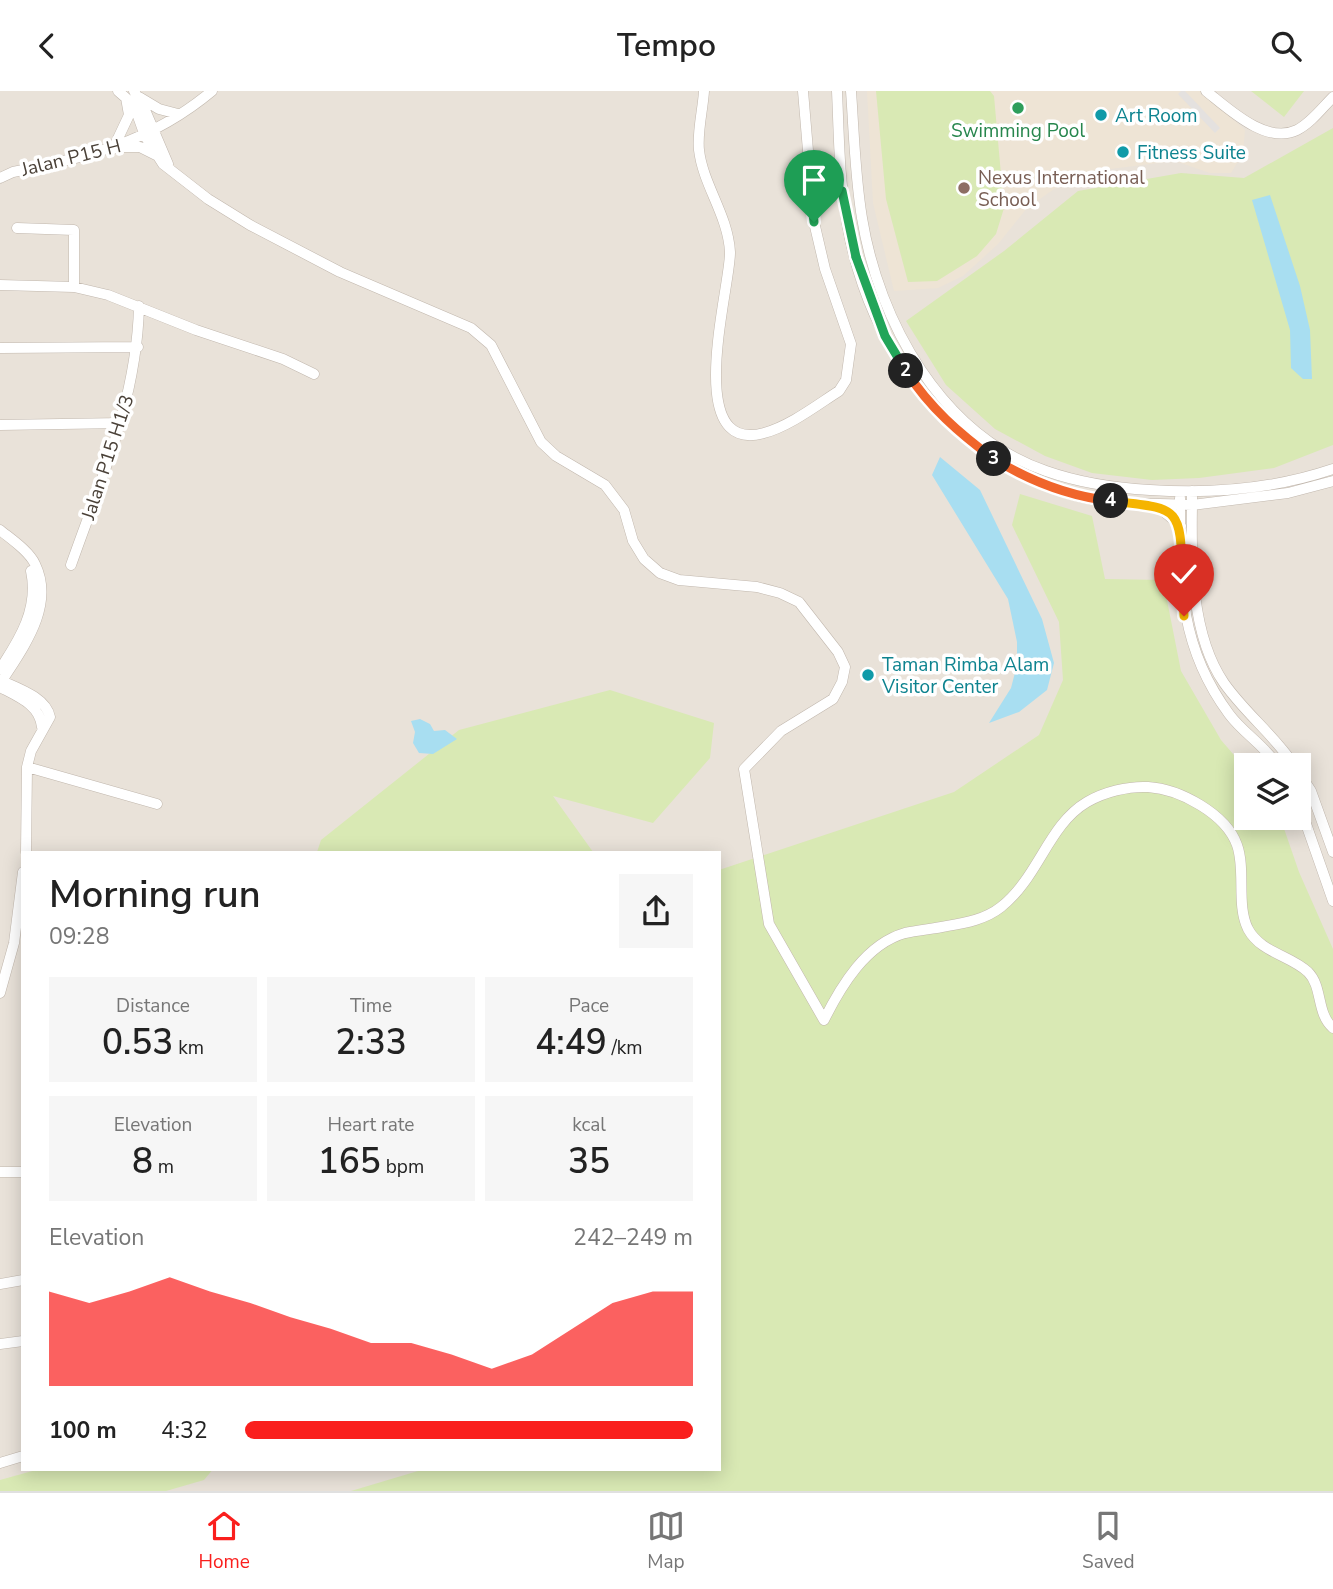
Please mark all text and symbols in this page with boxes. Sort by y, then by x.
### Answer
text: Tempo [617,24,716,67]
icon: back [28,27,66,65]
icon: search [1267,27,1305,65]
marker: Swimming Pool [1010,100,1026,116]
place label: Art Room [1115,103,1198,129]
marker: Art Room [1093,107,1109,123]
place label: Swimming Pool [951,118,1085,144]
street label: Jalan P15 H [18,133,124,183]
place label: Fitness Suite [1137,140,1246,166]
marker: Fitness Suite [1115,144,1131,160]
pin [784,150,844,222]
icon: arrive [795,161,833,199]
place label: Nexus International School [978,165,1145,213]
marker: Nexus International School [956,180,972,196]
pin: 2 [888,353,923,389]
text: 2 [900,357,911,383]
street label: Jalan P15 H1/3 [75,391,140,524]
pin: 3 [976,441,1012,477]
text: 3 [988,445,999,471]
pin: 4 [1094,483,1128,519]
text: 4 [1105,487,1116,513]
pin [1154,544,1214,616]
icon: check [1165,555,1203,593]
place label: Taman Rimba Alam Visitor Center [881,652,1049,700]
marker: Taman Rimba Alam Visitor Center [860,667,876,683]
map controls [1234,753,1311,830]
button: layers [1234,753,1311,830]
text: Morning run [49,869,261,920]
button: share [619,874,693,948]
text: 09:28 [49,921,109,952]
text: Distance [116,993,190,1019]
text: Time [350,993,392,1019]
text: Pace [569,993,609,1019]
text: 0.53 [102,1019,173,1066]
text: 2:33 [335,1019,407,1066]
text: 4:49 [535,1019,607,1066]
text: km [173,1035,204,1061]
text: /km [607,1035,643,1061]
text: Elevation [114,1112,192,1138]
text: Heart rate [328,1112,414,1138]
text: kcal [572,1112,606,1138]
text: 8 [132,1138,153,1185]
text: 165 [318,1138,381,1185]
text: 35 [568,1138,610,1185]
text: m [153,1154,174,1180]
text: bpm [381,1154,424,1180]
text: Elevation [49,1222,144,1253]
text: 242–249 m [573,1222,693,1253]
text: 100 m [49,1415,117,1446]
text: 4:32 [161,1415,208,1446]
tab: Home [199,1507,250,1575]
tab: Map [647,1507,685,1575]
tab: Saved [1082,1507,1134,1575]

